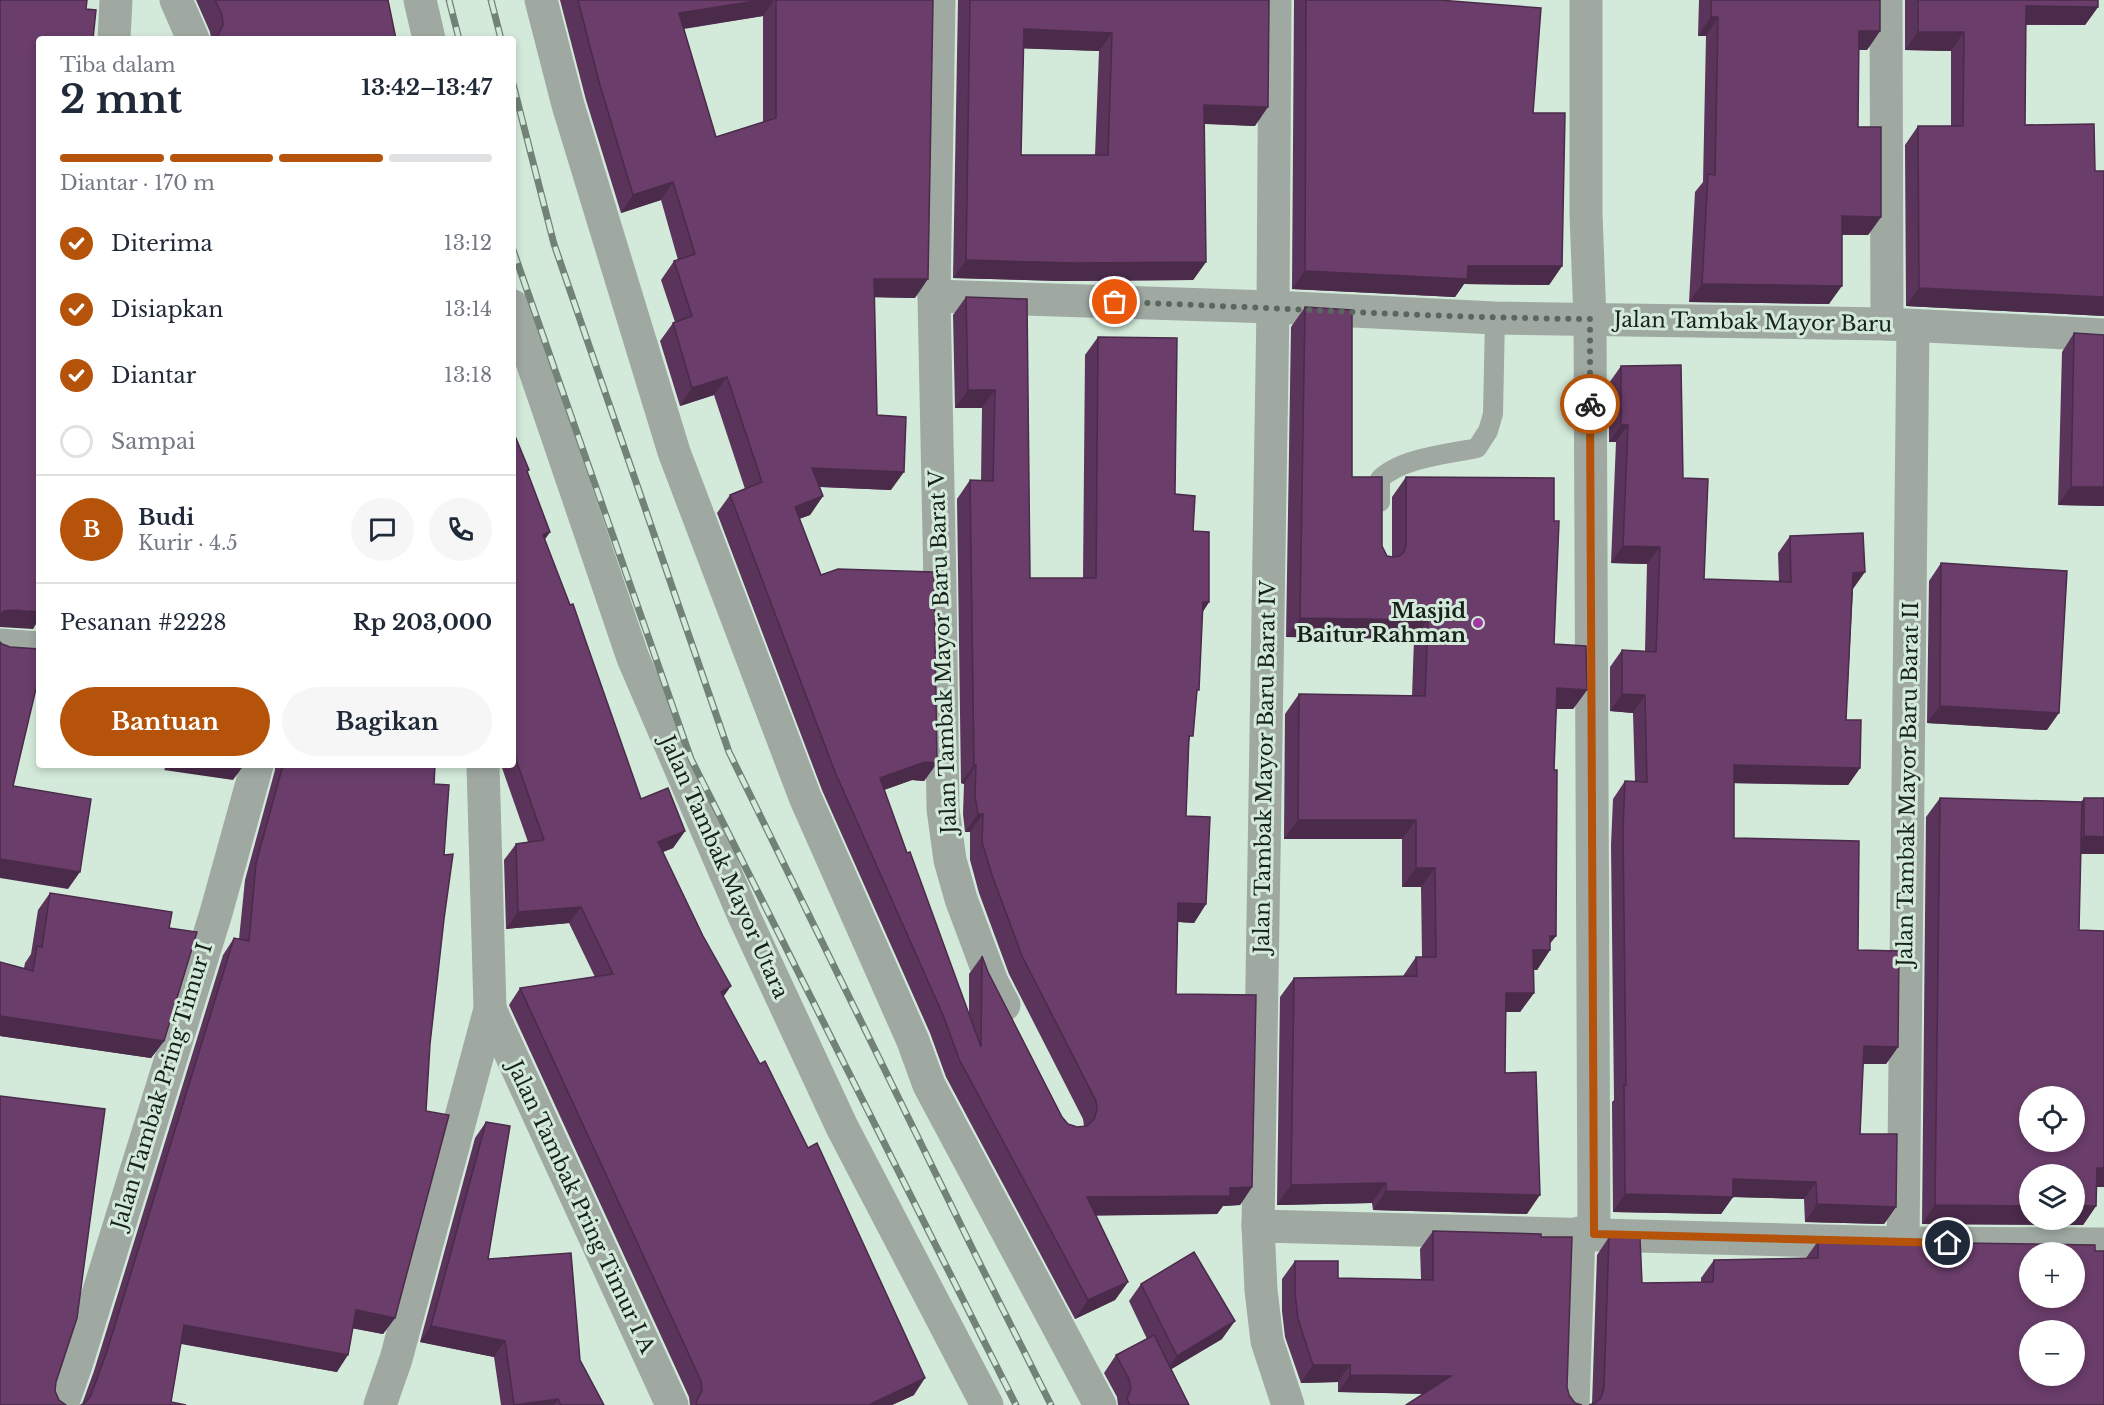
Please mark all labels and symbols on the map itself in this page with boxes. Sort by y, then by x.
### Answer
pin [1089,276,1140,327]
street label: Jalan Tambak Mayor Baru [1611,307,1892,337]
courier [1560,374,1620,434]
street label: Jalan Tambak Mayor Baru Barat V [924,469,962,837]
street label: Jalan Tambak Mayor Baru Barat IV [1249,580,1281,957]
place label: Masjid Baitur Rahman [1296,598,1466,648]
street label: Jalan Tambak Mayor Baru Barat II [1892,601,1924,970]
marker: Masjid Baitur Rahman [1471,616,1485,630]
street label: Jalan Tambak Mayor Utara [653,729,794,1003]
street label: Jalan Tambak Pring Timur I [105,940,218,1235]
street label: Jalan Tambak Pring Timur I A [500,1054,661,1358]
pin [1922,1217,1973,1268]

